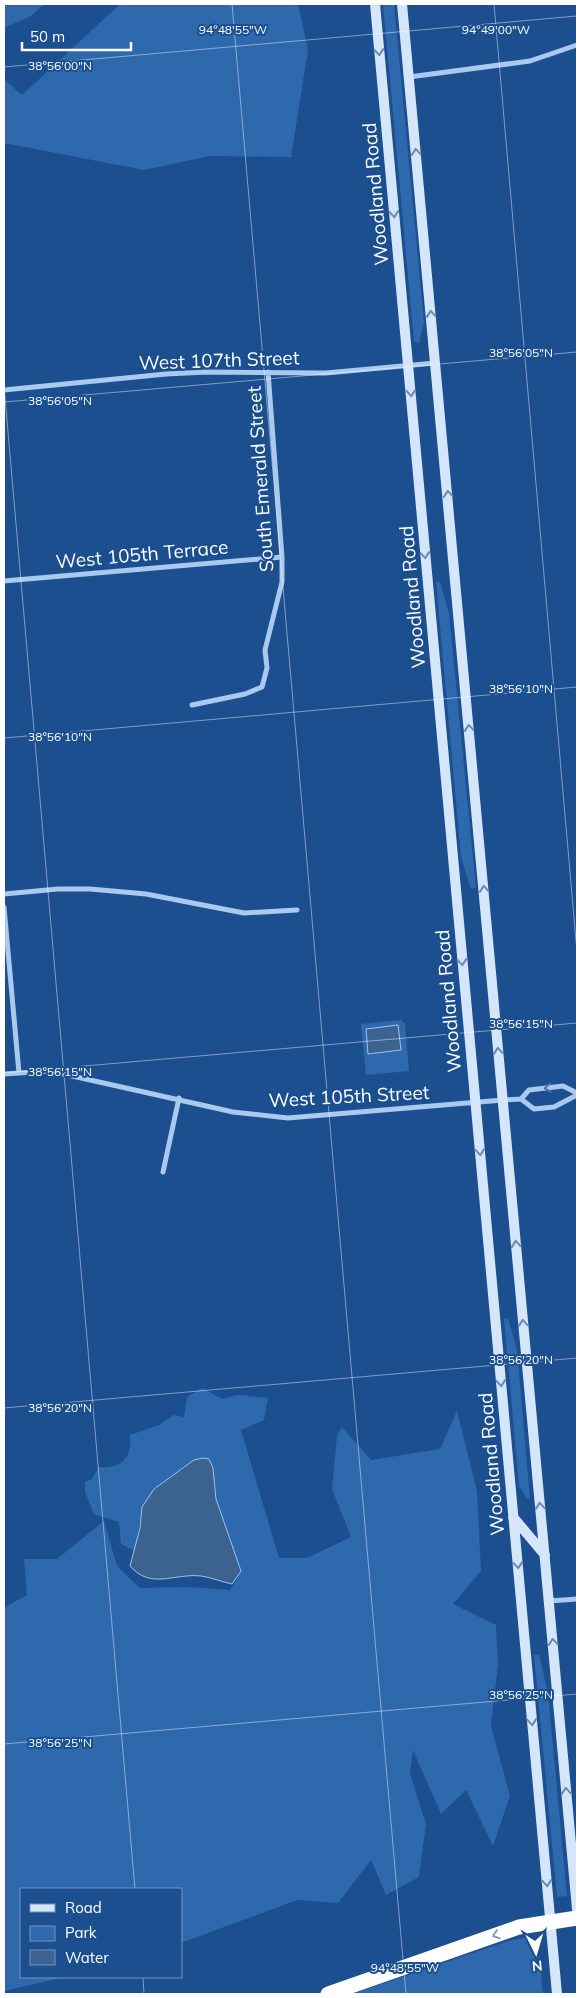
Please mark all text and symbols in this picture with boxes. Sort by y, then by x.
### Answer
scale bar [22,20,131,52]
text: 94°48'55"W [199,22,267,37]
text: 94°49'00"W [462,22,530,37]
text: 50 m [30,27,65,46]
one-way arrow [373,49,384,57]
text: 38°56'00"N [28,58,92,73]
street label: Woodland Road [357,122,393,266]
one-way arrow [411,148,422,156]
one-way arrow [388,210,399,218]
one-way arrow [426,310,437,318]
street label: West 107th Street [138,345,300,375]
text: 38°56'05"N [489,345,553,360]
street label: South Emerald Street [242,385,278,573]
one-way arrow [405,390,416,398]
text: 38°56'05"N [28,393,92,408]
one-way arrow [442,490,453,498]
street label: Woodland Road [394,525,430,669]
street label: West 105th Terrace [55,534,229,574]
one-way arrow [420,551,431,559]
text: 38°56'10"N [489,681,553,696]
one-way arrow [464,723,475,731]
text: 38°56'10"N [28,729,92,744]
one-way arrow [478,885,489,893]
street label: Woodland Road [430,929,466,1073]
one-way arrow [457,958,468,966]
text: 38°56'15"N [489,1016,553,1031]
one-way arrow [493,1047,504,1055]
text: 38°56'15"N [28,1064,92,1079]
street label: West 105th Street [268,1080,430,1112]
one-way arrow [543,1082,551,1093]
one-way arrow [474,1148,485,1156]
one-way arrow [511,1240,522,1248]
one-way arrow [518,1318,529,1326]
text: 38°56'20"N [489,1352,553,1367]
one-way arrow [495,1379,506,1387]
street label: Woodland Road [473,1392,509,1536]
text: 38°56'20"N [28,1400,92,1415]
one-way arrow [535,1502,546,1510]
one-way arrow [512,1562,523,1570]
one-way arrow [548,1638,559,1646]
text: 38°56'25"N [489,1687,553,1702]
one-way arrow [527,1718,538,1726]
text: 38°56'25"N [28,1735,92,1750]
one-way arrow [561,1787,572,1795]
one-way arrow [541,1880,552,1888]
legend [20,1888,182,1978]
text: Road [65,1898,102,1917]
text: Park [65,1923,97,1942]
north arrow [511,1928,561,1978]
one-way arrow [492,1930,500,1940]
text: Water [65,1948,109,1967]
text: N [531,1957,543,1975]
text: 94°48'55"W [371,1960,439,1975]

